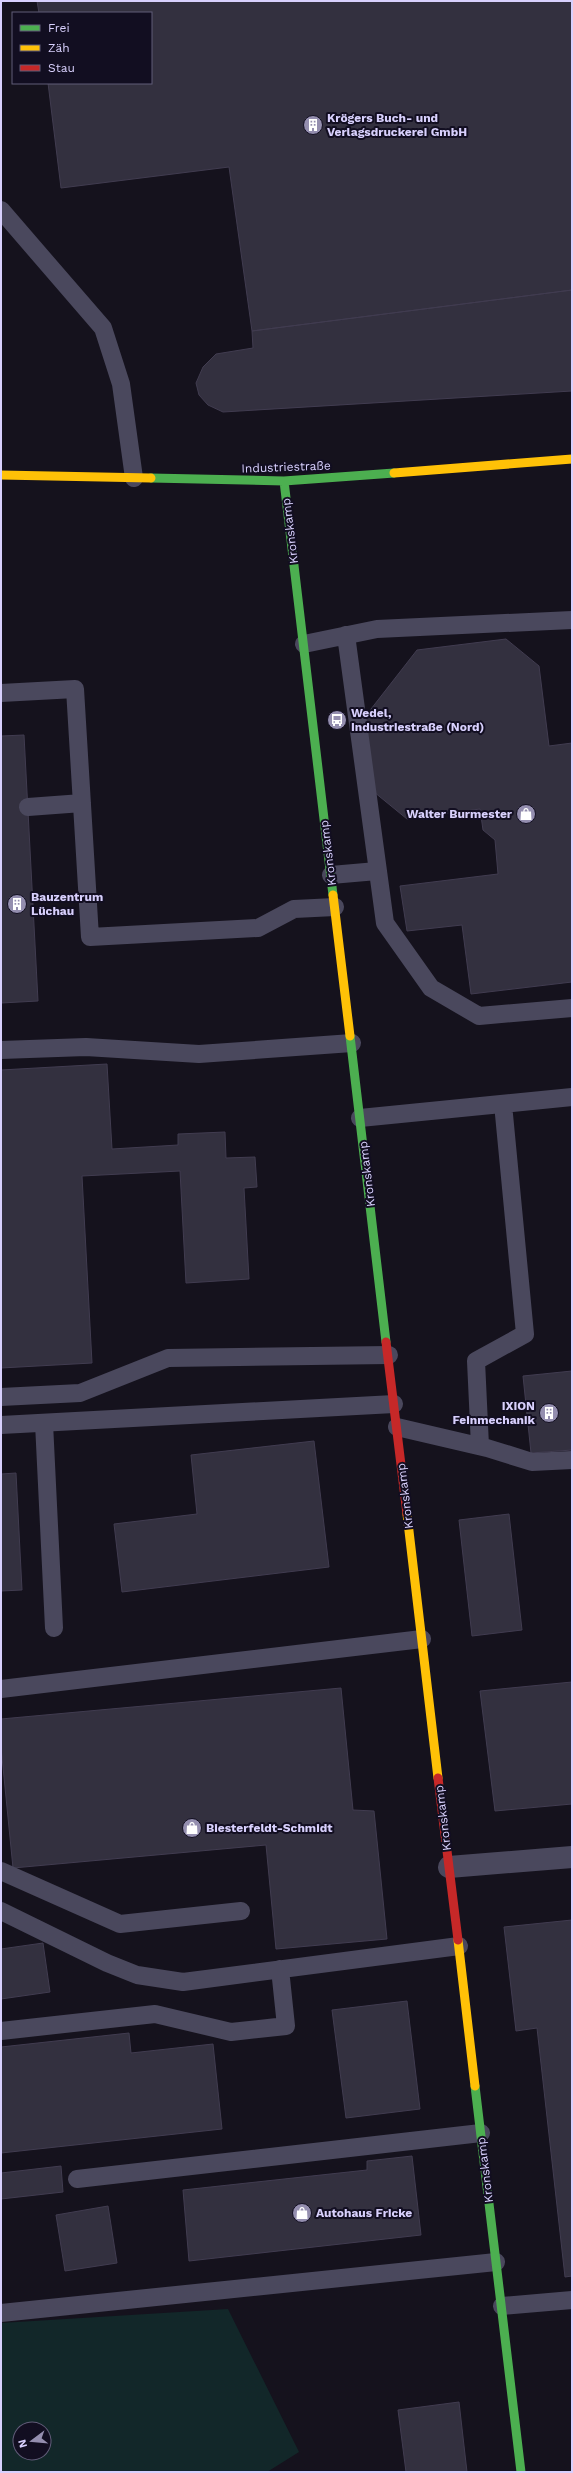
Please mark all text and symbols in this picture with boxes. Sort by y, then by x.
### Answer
legend [12,12,152,84]
text: Frei [48,21,70,35]
text: Zäh [48,41,70,55]
text: Stau [48,61,75,75]
place label: Krögers Buch- und Verlagsdruckerei GmbH [327,111,467,139]
building icon: Krögers Buch- und Verlagsdruckerei GmbH [302,114,324,136]
street label: Industriestraße [241,458,331,476]
street label: Kronskamp [279,497,301,565]
place label: Wedel, Industriestraße (Nord) [351,706,484,734]
bus stop icon: Wedel, Industriestraße (Nord) [326,709,348,731]
shop icon: Walter Burmester [515,803,537,825]
place label: Walter Burmester [406,807,513,821]
street label: Kronskamp [317,819,339,887]
place label: Bauzentrum Lüchau [31,890,103,918]
building icon: Bauzentrum Lüchau [6,893,28,915]
street label: Kronskamp [356,1140,378,1208]
place label: IXION Feinmechanik [453,1399,536,1427]
building icon: IXION Feinmechanik [538,1402,560,1424]
street label: Kronskamp [394,1462,416,1530]
street label: Kronskamp [432,1784,454,1852]
shop icon: Biesterfeldt-Schmidt [181,1817,203,1839]
place label: Biesterfeldt-Schmidt [206,1821,333,1835]
street label: Kronskamp [474,2136,496,2204]
shop icon: Autohaus Fricke [291,2202,313,2224]
place label: Autohaus Fricke [316,2206,412,2220]
north arrow [12,2421,52,2461]
text: N [15,2438,30,2449]

